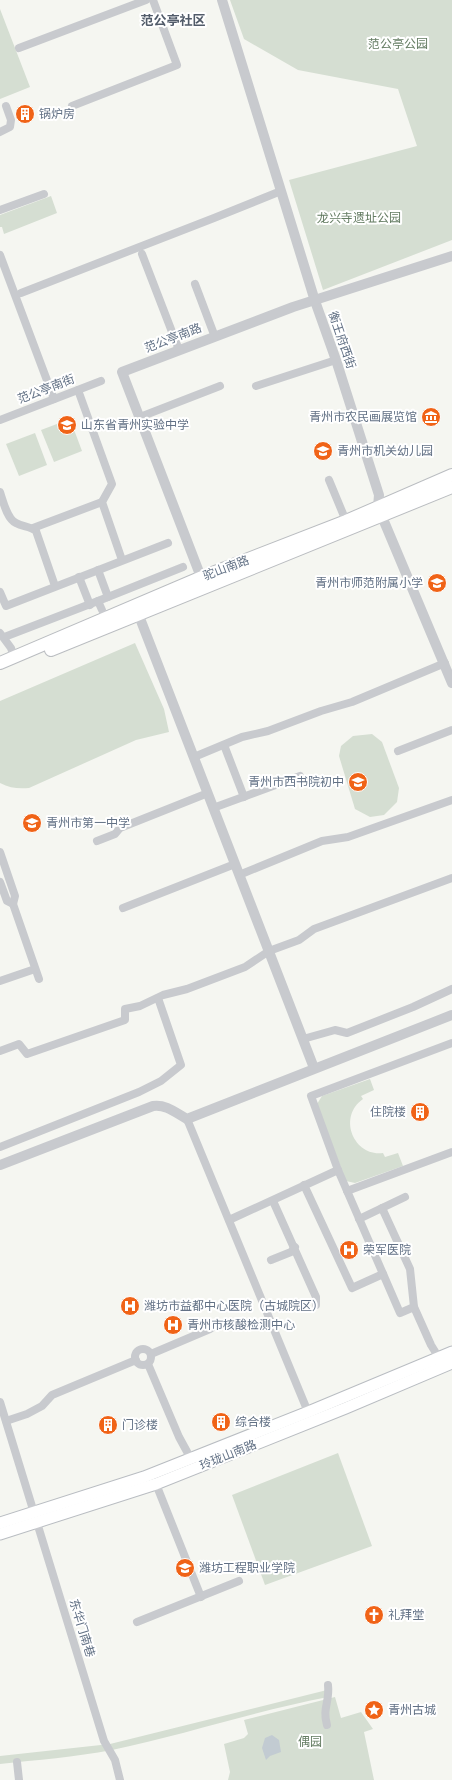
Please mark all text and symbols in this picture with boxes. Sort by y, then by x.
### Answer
district label: 范公亭社区 [140,12,206,28]
park label: 范公亭公园 [368,36,428,51]
building icon: 锅炉房 [14,103,36,125]
place label: 锅炉房 [39,106,75,121]
park label: 龙兴寺遗址公园 [317,210,401,225]
street label: 衡王府西街 [326,309,359,371]
street label: 范公亭南路 [142,320,204,355]
street label: 范公亭南街 [15,371,77,406]
museum icon: 青州市农民画展览馆 [420,406,442,428]
place label: 青州市农民画展览馆 [309,409,417,424]
school or university icon: 山东省青州实验中学 [56,414,78,436]
place label: 山东省青州实验中学 [81,417,189,432]
school or university icon: 青州市机关幼儿园 [312,440,334,462]
place label: 青州市机关幼儿园 [337,443,433,458]
street label: 驼山南路 [201,552,251,583]
school or university icon: 青州市师范附属小学 [426,572,448,594]
place label: 青州市师范附属小学 [315,575,423,590]
school or university icon: 青州市西书院初中 [347,771,369,793]
place label: 青州市西书院初中 [248,774,344,789]
school or university icon: 青州市第一中学 [21,812,43,834]
place label: 青州市第一中学 [46,815,130,830]
building icon: 住院楼 [409,1101,431,1123]
place label: 住院楼 [370,1104,406,1119]
hospital icon: 荣军医院 [338,1239,360,1261]
place label: 荣军医院 [363,1242,411,1257]
hospital icon: 潍坊市益都中心医院（古城院区） [119,1295,141,1317]
place label: 潍坊市益都中心医院（古城院区） [144,1298,324,1313]
hospital icon: 青州市核酸检测中心 [162,1314,184,1336]
place label: 青州市核酸检测中心 [187,1317,295,1332]
building icon: 综合楼 [210,1411,232,1433]
building icon: 门诊楼 [97,1414,119,1436]
place label: 综合楼 [235,1414,271,1429]
place label: 门诊楼 [122,1417,158,1432]
street label: 玲珑山南路 [197,1436,258,1473]
school or university icon: 潍坊工程职业学院 [174,1557,196,1579]
place label: 潍坊工程职业学院 [199,1560,295,1575]
street label: 东华门南巷 [67,1597,98,1659]
church icon: 礼拜堂 [363,1604,385,1626]
place label: 礼拜堂 [388,1607,424,1622]
place icon: 青州古城 [363,1699,385,1721]
place label: 青州古城 [388,1702,436,1717]
park label: 偶园 [298,1734,322,1749]

